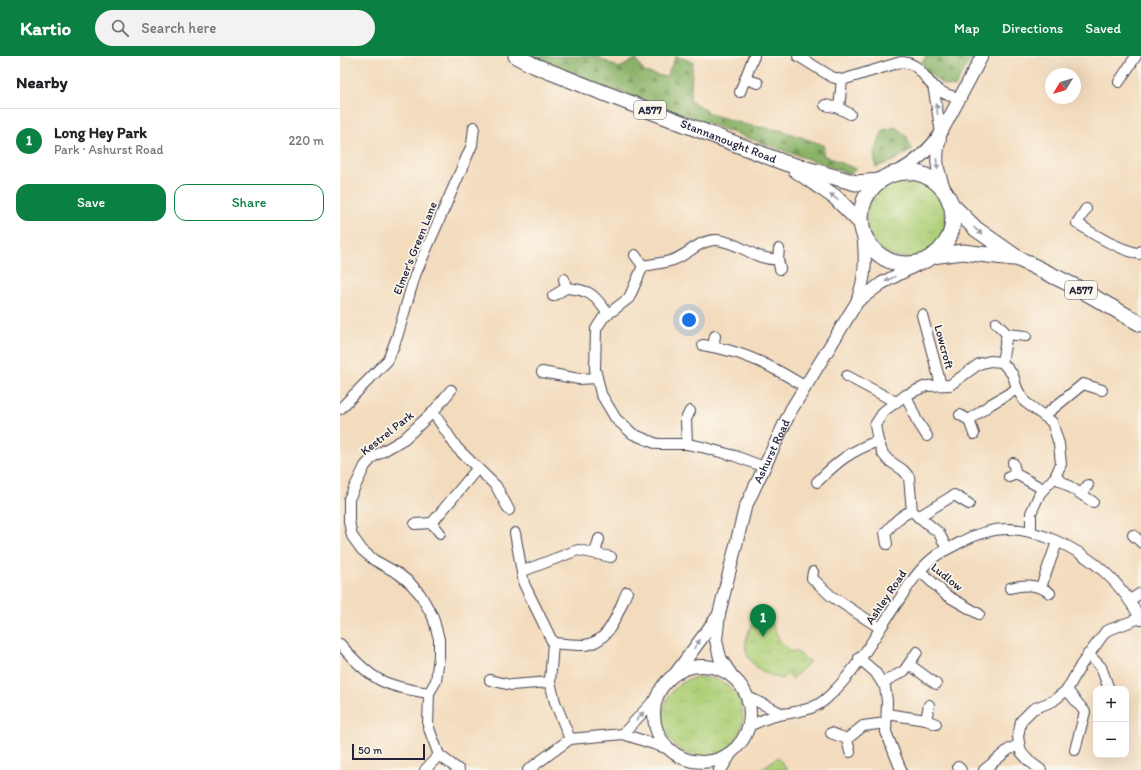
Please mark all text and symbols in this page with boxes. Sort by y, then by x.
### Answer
search box [95,10,375,46]
text: Kartio [20,17,71,40]
icon: search [109,17,131,39]
text: Search here [141,19,216,37]
text: Map [954,20,980,37]
text: Directions [1002,20,1063,37]
text: Saved [1085,20,1121,37]
north arrow [1045,68,1081,104]
text: Nearby [16,72,68,92]
road number: A577 [634,101,666,119]
one-way arrow [934,103,941,115]
street label: Stannanought Road [678,116,779,166]
text: Long Hey Park [54,124,147,142]
text: 1 [26,133,32,148]
text: 220 m [288,133,324,148]
text: Park · Ashurst Road [54,142,164,157]
one-way arrow [934,158,940,170]
button: Save [16,184,166,221]
button: Share [174,184,324,221]
one-way arrow [829,193,840,201]
street label: Elmer's Green Lane [390,199,440,297]
one-way arrow [972,226,983,235]
one-way arrow [884,275,896,282]
road number: A577 [1065,281,1097,299]
your location [679,310,699,330]
street label: Lowcroft [931,323,957,371]
street label: Kestrel Park [358,407,417,458]
street label: Ashurst Road [751,417,793,486]
street label: Ludlow [928,560,966,594]
street label: Ashley Road [863,567,910,627]
pin: 1 [750,604,776,637]
one-way arrow [693,639,701,650]
map controls [1093,686,1129,758]
button: + [1093,686,1129,722]
one-way arrow [636,711,645,721]
button: − [1093,722,1129,758]
scale bar [352,742,425,761]
text: 50 m [358,744,382,757]

